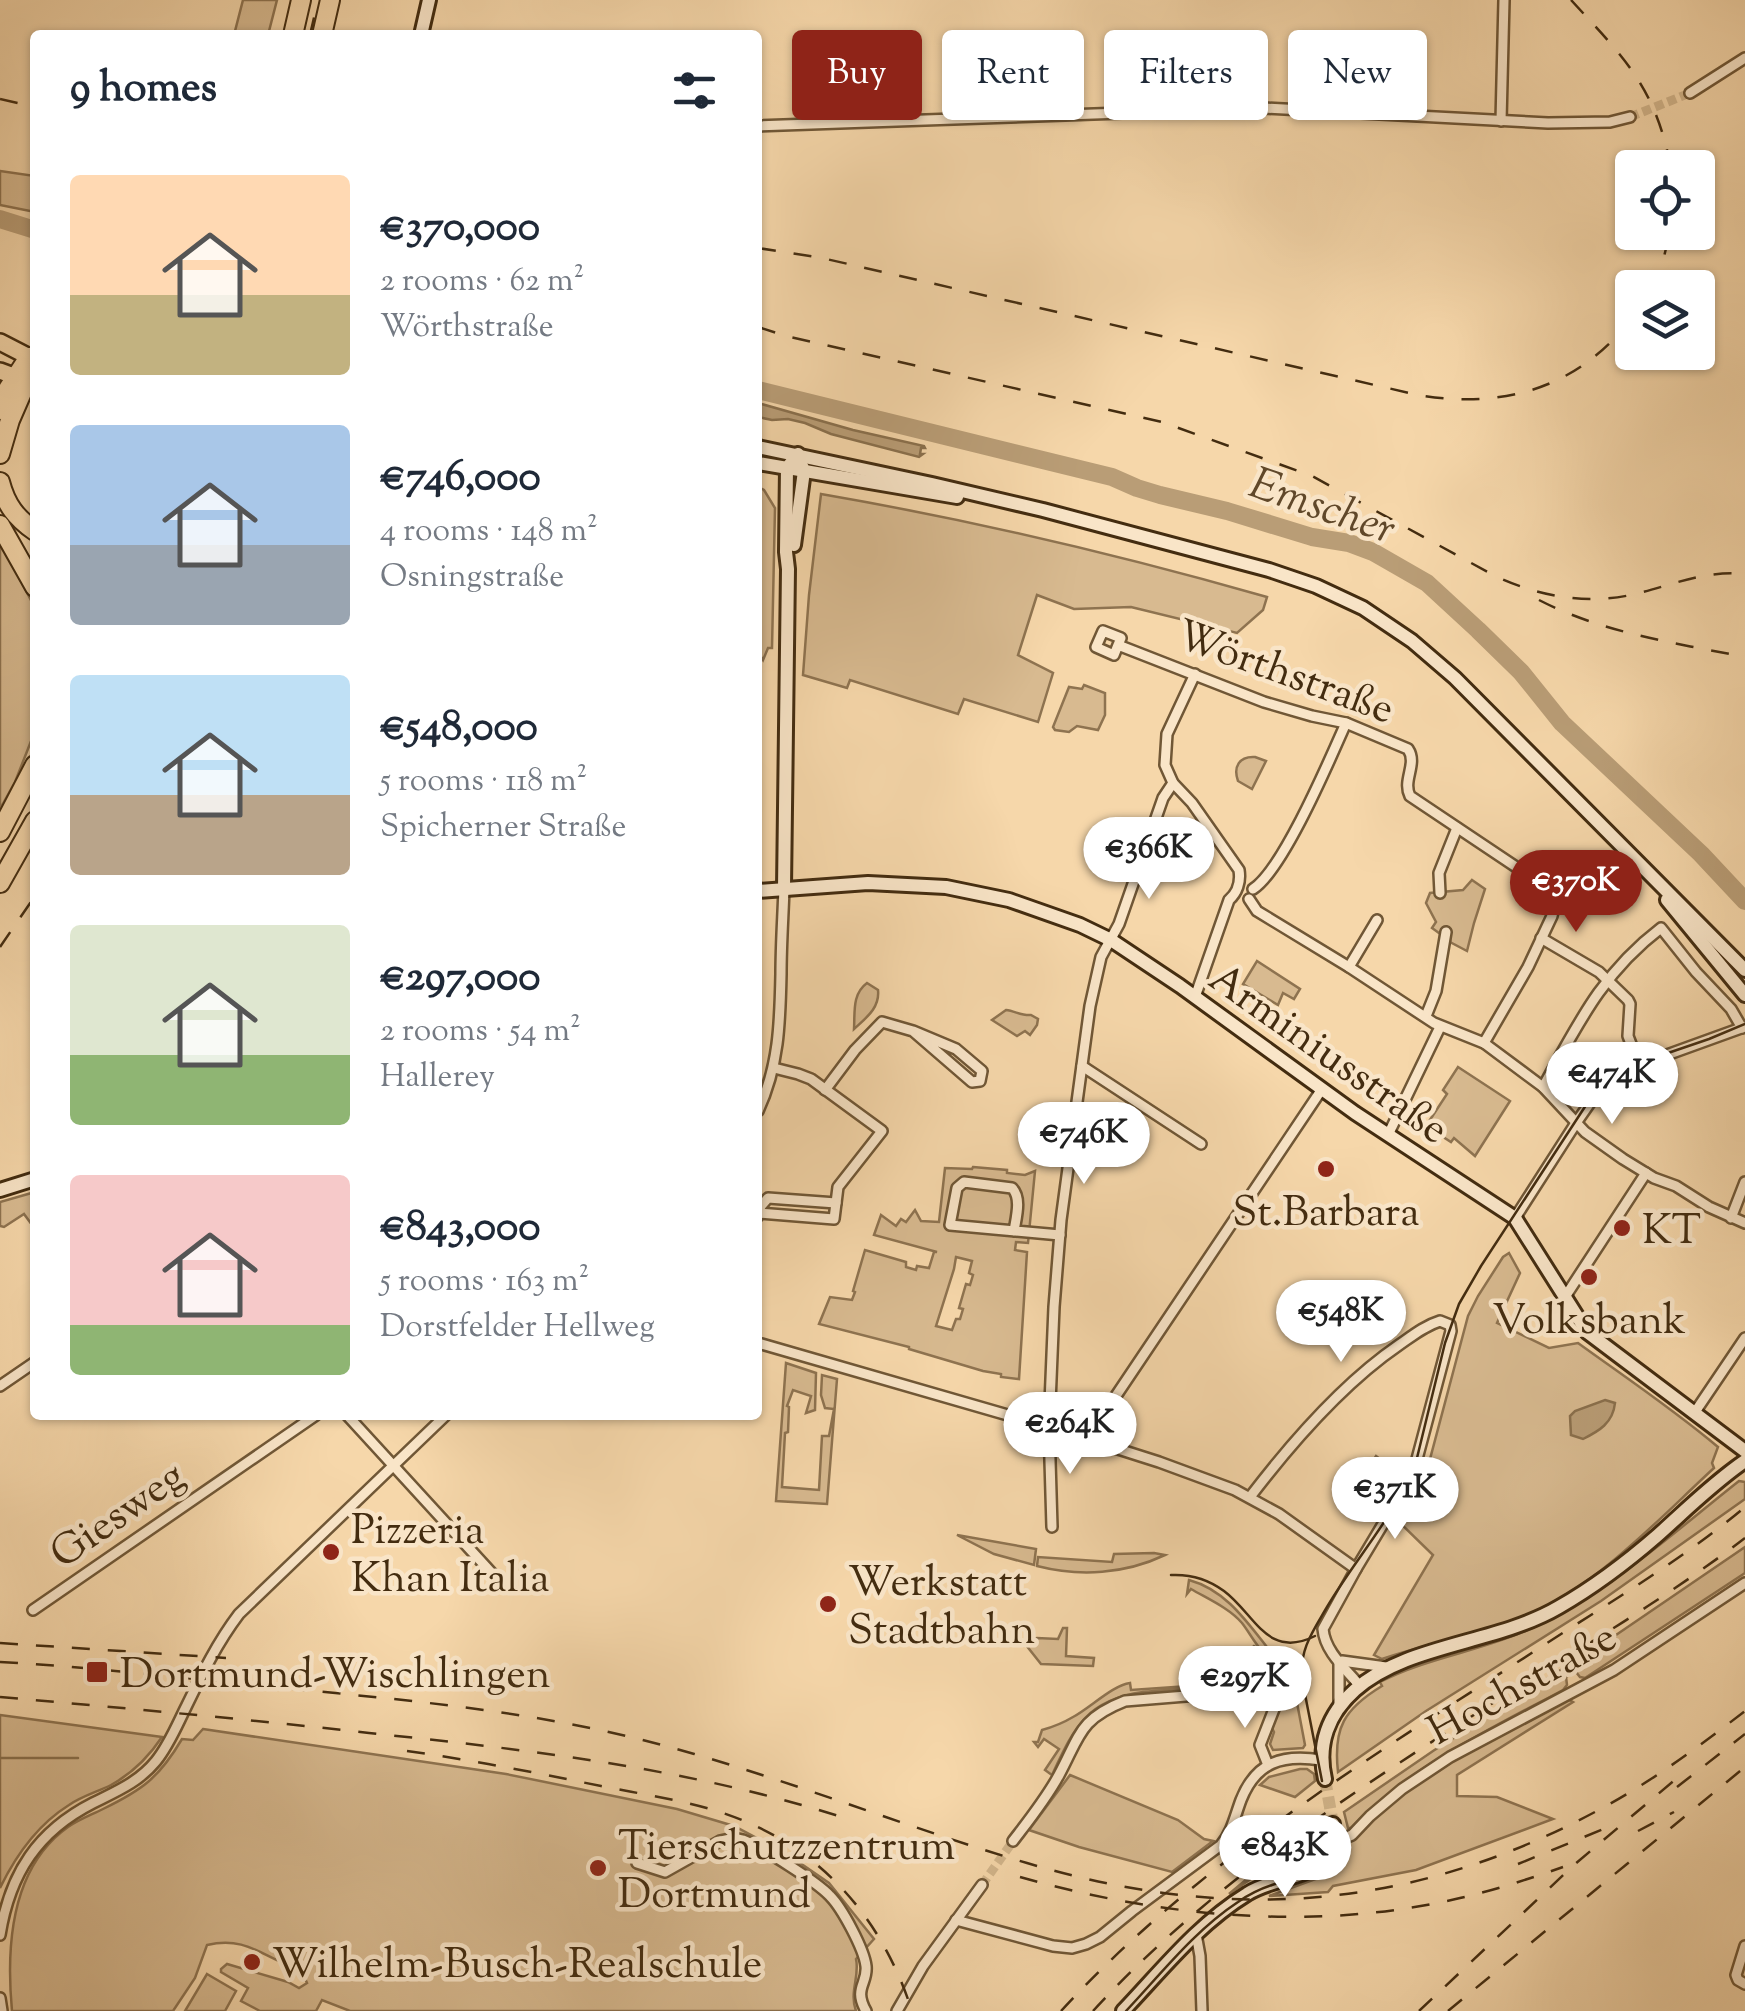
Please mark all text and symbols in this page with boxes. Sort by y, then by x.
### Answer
chip: Buy [792,30,922,120]
chip: Rent [942,30,1084,120]
chip: Filters [1104,30,1268,120]
chip: New [1288,30,1427,120]
text: 9 homes [70,60,217,120]
icon: filters [667,63,722,118]
map controls [1615,150,1715,370]
button: locate [1615,150,1715,250]
text: €370,000 [380,199,540,259]
icon: home [150,215,270,335]
text: 2 rooms · 62 m² [380,259,584,305]
button: layers [1615,270,1715,370]
text: Wörthstraße [380,305,554,351]
text: €746,000 [380,449,541,509]
water label: Emscher [1239,454,1403,565]
icon: home [150,465,270,585]
text: 4 rooms · 148 m² [380,509,598,555]
text: Osningstraße [380,555,564,601]
street label: Wörthstraße [1167,608,1402,742]
text: €548,000 [380,699,538,759]
icon: home [150,715,270,835]
text: 5 rooms · 118 m² [380,759,587,805]
text: Spicherner Straße [380,805,626,851]
pin: €366K [1079,817,1219,902]
text: €366K [1105,826,1193,872]
pin: €370K [1506,850,1646,935]
text: €370K [1532,859,1620,905]
text: €297,000 [380,949,540,1009]
street label: Arminiusstraße [1195,951,1459,1161]
icon: home [150,965,270,1085]
text: 2 rooms · 54 m² [380,1009,581,1055]
pin: €474K [1542,1042,1682,1127]
text: €474K [1568,1051,1656,1097]
text: Hallerey [380,1055,495,1101]
pin: €746K [1014,1102,1154,1187]
text: €746K [1040,1111,1128,1157]
marker: St.Barbara [1315,1158,1337,1180]
place label: St.Barbara [1232,1185,1420,1245]
text: €843,000 [380,1199,540,1259]
place label: KT [1642,1203,1701,1263]
icon: home [150,1215,270,1335]
marker: KT [1611,1217,1633,1239]
text: 5 rooms · 163 m² [380,1259,589,1305]
marker: Volksbank [1578,1266,1600,1288]
pin: €548K [1271,1280,1411,1365]
text: €548K [1298,1289,1384,1335]
place label: Volksbank [1492,1293,1686,1353]
text: Dorstfelder Hellweg [380,1305,655,1351]
pin: €264K [1000,1392,1140,1477]
text: €264K [1026,1401,1114,1447]
street label: Giesweg [39,1449,199,1585]
pin: €371K [1325,1457,1465,1542]
text: €371K [1354,1466,1436,1512]
place label: Pizzeria Khan Italia [351,1503,550,1611]
marker: Pizzeria Khan Italia [320,1541,342,1563]
place label: Werkstatt Stadtbahn [848,1555,1035,1663]
marker: Werkstatt Stadtbahn [817,1593,839,1615]
street label: Hochstraße [1418,1610,1629,1763]
pin: €297K [1175,1646,1315,1731]
place label: Dortmund-Wischlingen [120,1647,551,1707]
text: €297K [1200,1655,1290,1701]
marker: Dortmund-Wischlingen [84,1659,110,1685]
pin: €843K [1215,1815,1355,1900]
place label: Tierschutzzentrum Dortmund [618,1819,955,1927]
text: €843K [1241,1824,1329,1870]
marker: Tierschutzzentrum Dortmund [587,1857,609,1879]
place label: Wilhelm-Busch-Realschule [272,1937,762,1997]
marker: Wilhelm-Busch-Realschule [241,1951,263,1973]

